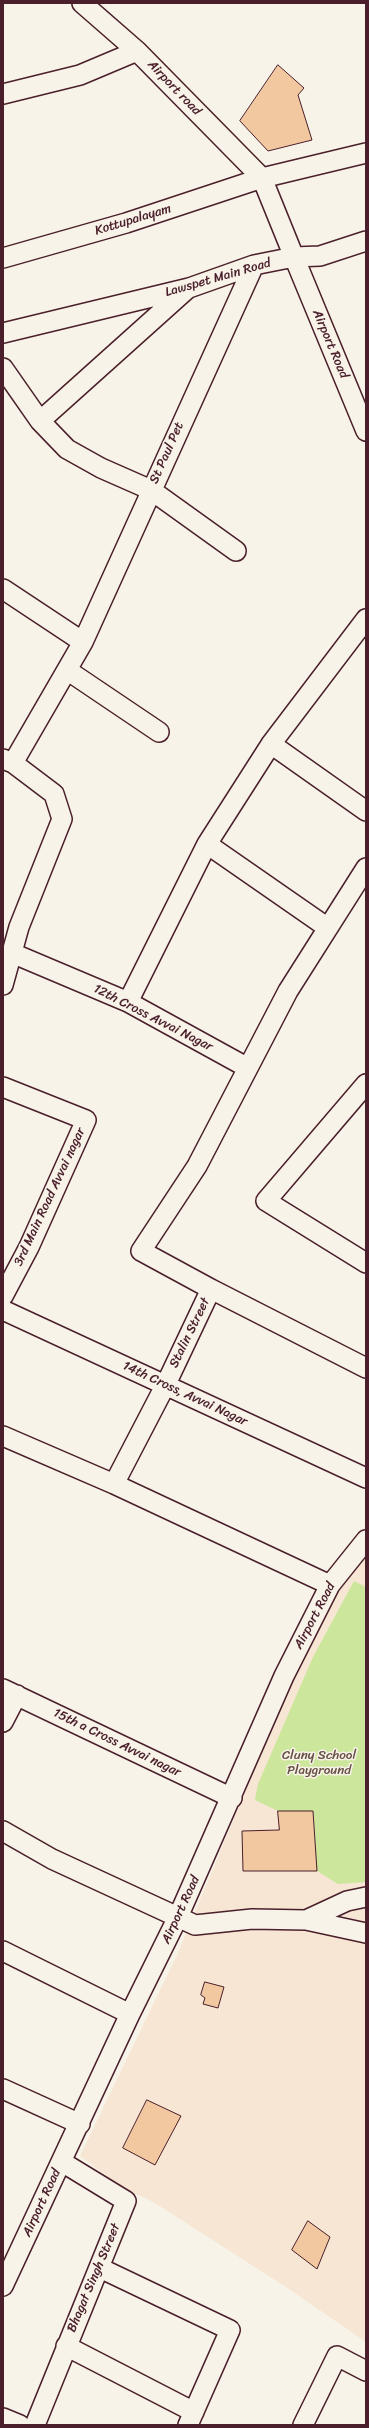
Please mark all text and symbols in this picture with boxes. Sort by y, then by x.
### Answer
street label: Airport road [144,57,204,119]
street label: Kottupalayam [93,201,173,239]
street label: Lawspet Main Road [163,255,273,301]
street label: Airport Road [309,307,351,381]
street label: St Paul Pet [146,420,188,486]
street label: 12th Cross Avvai Nagar [91,981,215,1055]
street label: 3rd Main Road Avvai nagar [11,1125,89,1269]
street label: Stalin Street [166,1295,214,1371]
street label: 14th Cross, Avvai Nagar [120,1358,250,1430]
street label: Airport Road [291,1580,339,1652]
street label: 15th a Cross Avvai nagar [51,1705,183,1781]
park label: Cluny School Playground [282,1748,356,1779]
street label: Airport Road [158,1874,204,1946]
street label: Airport Road [19,2167,65,2239]
street label: Bhagat Singh Street [64,2221,124,2335]

